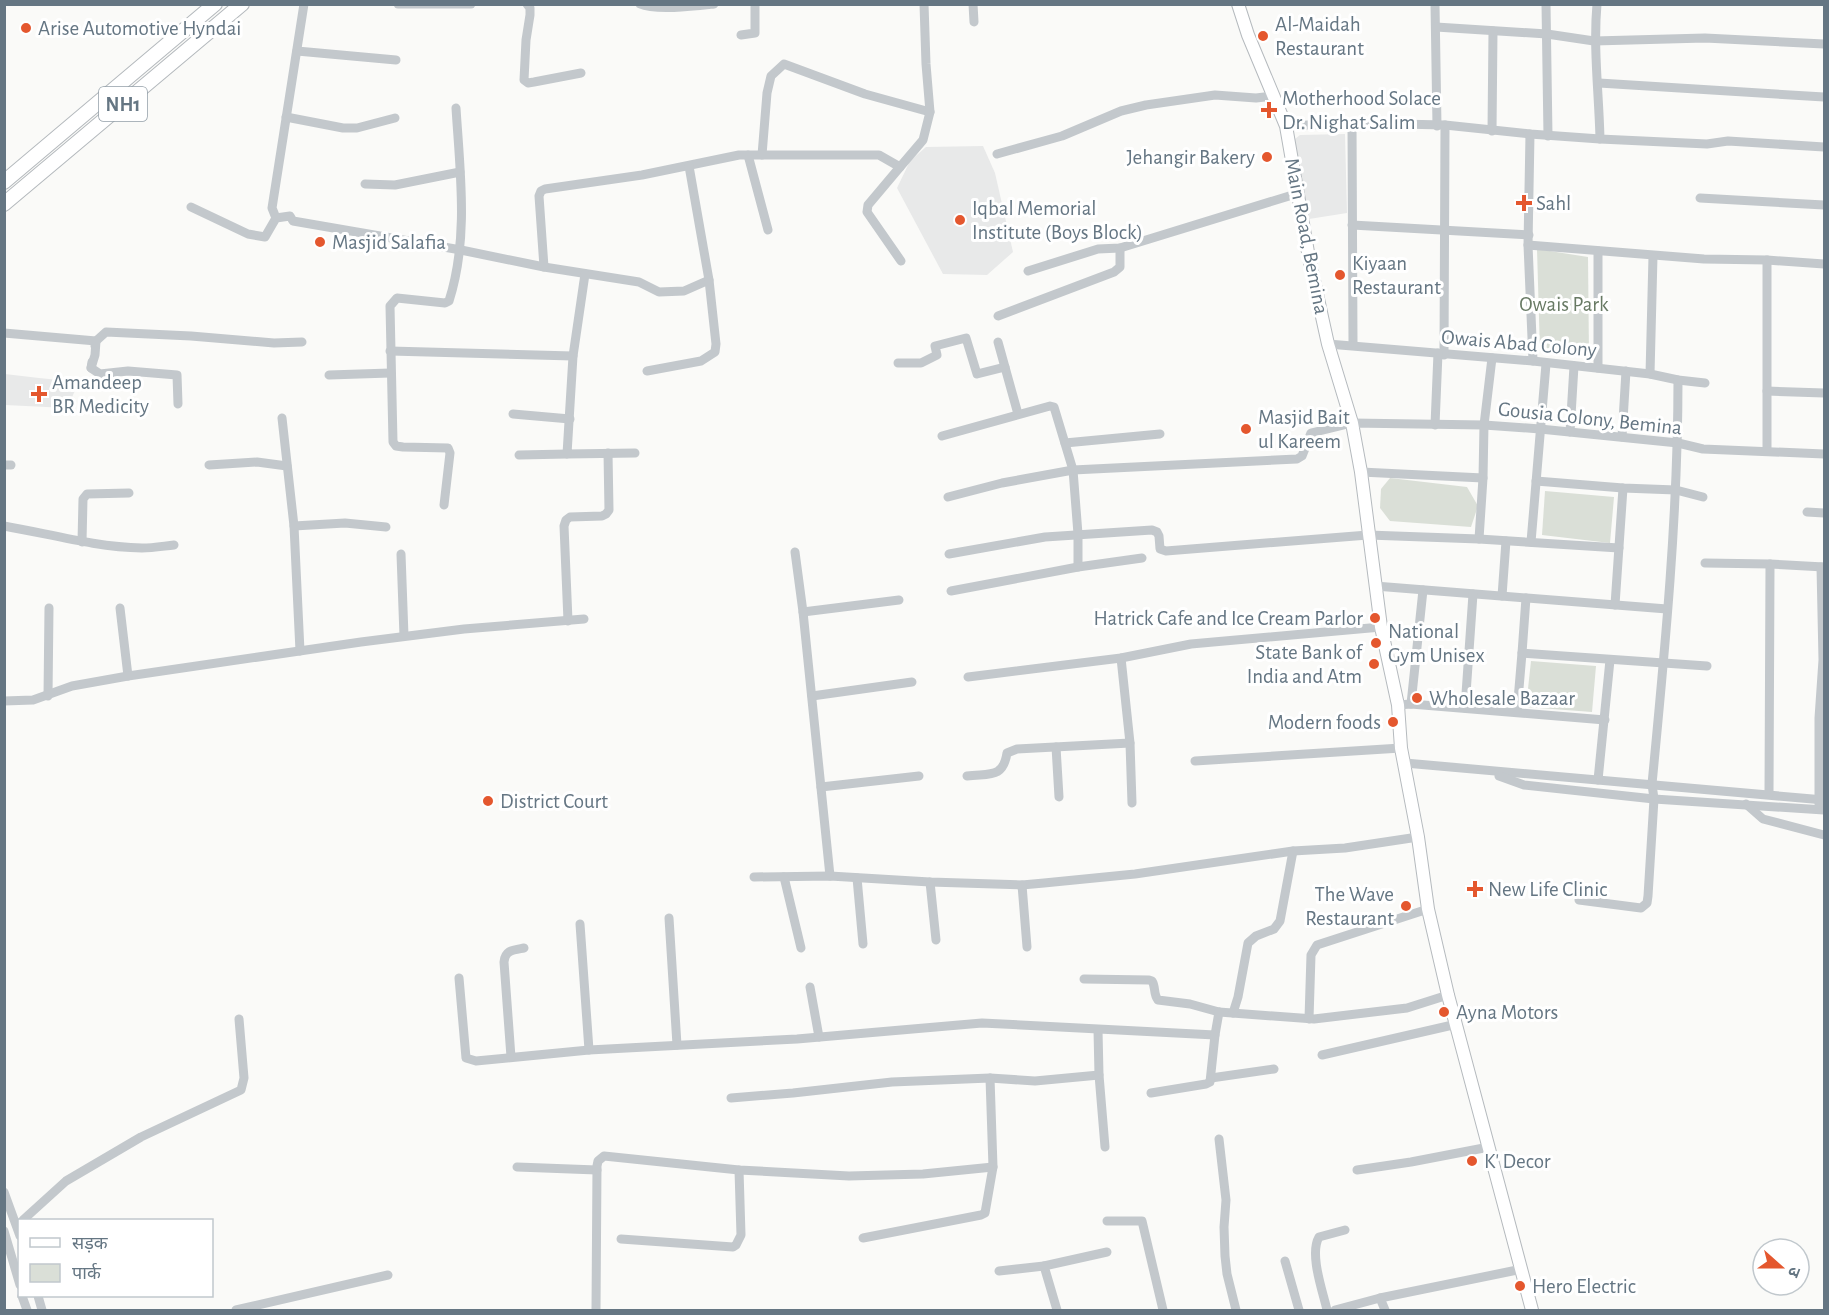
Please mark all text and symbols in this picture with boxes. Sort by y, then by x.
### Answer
place label: Al-Maidah Restaurant [1275,14,1364,59]
place label: Arise Automotive Hyndai [38,18,241,39]
marker: Arise Automotive Hyndai [19,21,33,35]
marker: Al-Maidah Restaurant [1256,29,1270,43]
road number: NH1 [99,87,147,121]
place label: Motherhood Solace Dr. Nighat Salim [1282,88,1441,133]
marker: Motherhood Solace Dr. Nighat Salim [1260,101,1278,119]
place label: Jehangir Bakery [1127,147,1255,168]
marker: Jehangir Bakery [1260,150,1274,164]
street label: Main Road, Bemina [1281,156,1332,316]
place label: Sahl [1536,193,1571,214]
marker: Sahl [1517,196,1531,210]
place label: Iqbal Memorial Institute (Boys Block) [972,198,1143,243]
marker: Iqbal Memorial Institute (Boys Block) [953,213,967,227]
place label: Masjid Salafia [332,232,446,253]
marker: Masjid Salafia [313,235,327,249]
place label: Kiyaan Restaurant [1352,253,1441,298]
marker: Kiyaan Restaurant [1333,268,1347,282]
park label: Owais Park [1519,294,1609,315]
street label: Owais Abad Colony [1441,326,1597,361]
place label: Amandeep BR Medicity [52,372,149,417]
marker: Amandeep BR Medicity [30,385,48,403]
street label: Gousia Colony, Bemina [1497,398,1683,439]
place label: Masjid Bait ul Kareem [1258,407,1350,452]
marker: Masjid Bait ul Kareem [1239,422,1253,436]
place label: Hatrick Cafe and Ice Cream Parlor [1094,608,1363,629]
marker: Hatrick Cafe and Ice Cream Parlor [1368,611,1382,625]
place label: National Gym Unisex [1388,621,1485,666]
marker: National Gym Unisex [1369,636,1383,650]
place label: State Bank of India and Atm [1247,642,1364,687]
marker: State Bank of India and Atm [1367,657,1381,671]
place label: Wholesale Bazaar [1429,688,1575,709]
marker: Wholesale Bazaar [1410,691,1424,705]
place label: Modern foods [1268,712,1381,733]
marker: Modern foods [1386,715,1400,729]
place label: District Court [500,791,608,812]
marker: District Court [481,794,495,808]
place label: New Life Clinic [1488,879,1607,900]
marker: New Life Clinic [1466,880,1484,898]
place label: The Wave Restaurant [1305,884,1394,929]
marker: The Wave Restaurant [1399,899,1413,913]
place label: Ayna Motors [1456,1002,1558,1023]
marker: Ayna Motors [1437,1005,1451,1019]
place label: K' Decor [1484,1151,1551,1172]
marker: K' Decor [1465,1154,1479,1168]
legend [18,1219,213,1297]
text: सड़क [72,1235,109,1253]
north arrow [1751,1237,1811,1297]
text: पार्क [72,1262,102,1283]
text: उ [1785,1265,1803,1280]
place label: Hero Electric [1532,1276,1636,1297]
marker: Hero Electric [1513,1279,1527,1293]

